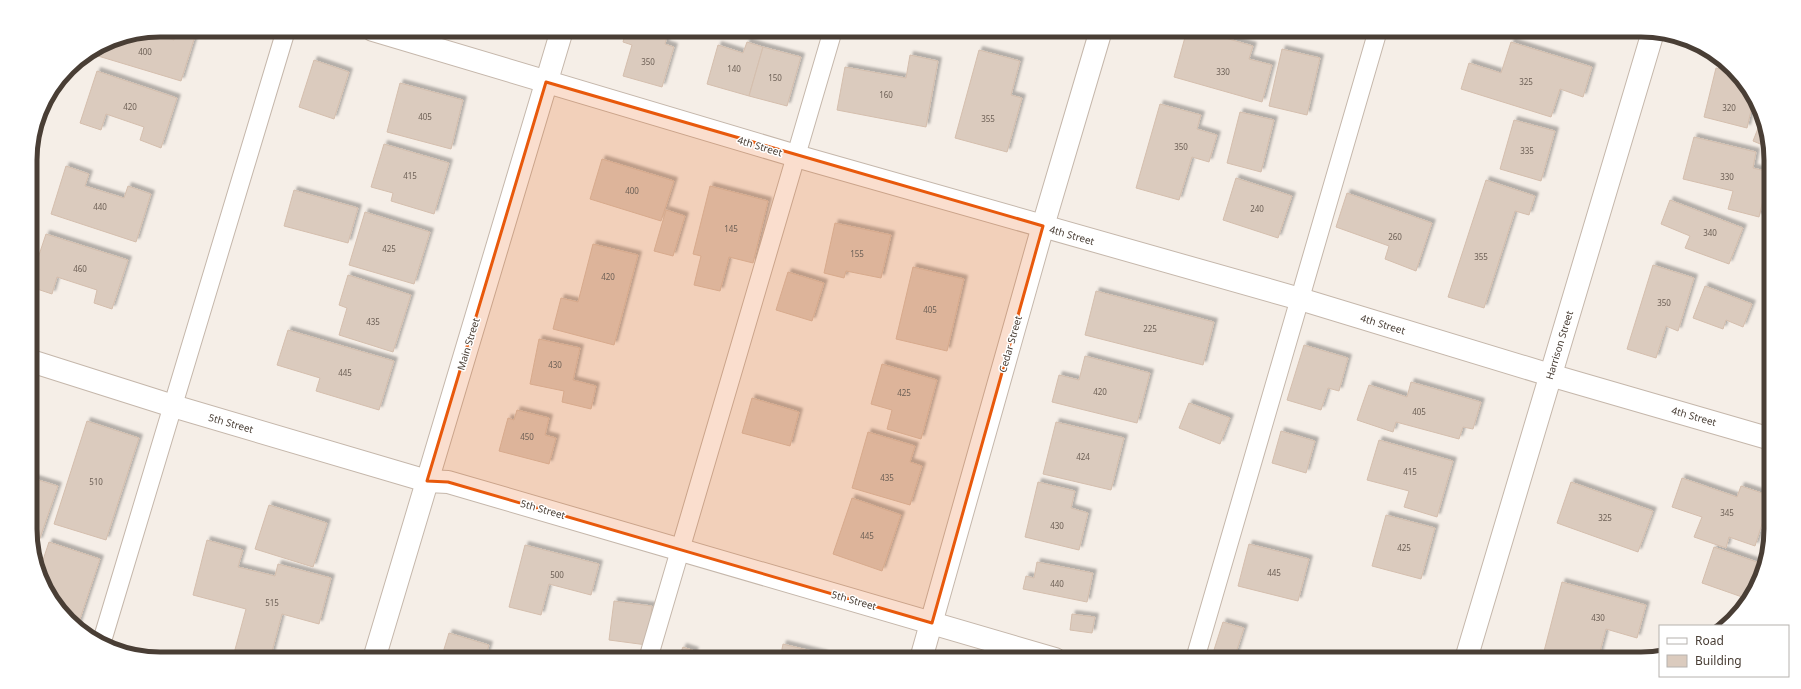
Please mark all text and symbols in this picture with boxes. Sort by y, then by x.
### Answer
house number: 400 [138,46,152,57]
house number: 350 [641,56,655,67]
house number: 140 [727,63,741,74]
house number: 330 [1216,66,1230,77]
house number: 150 [768,72,782,83]
house number: 325 [1519,76,1533,87]
house number: 160 [879,89,893,100]
house number: 420 [123,101,137,112]
house number: 320 [1722,102,1736,113]
house number: 405 [418,111,432,122]
house number: 355 [981,113,995,124]
street label: 4th Street [736,133,784,160]
house number: 350 [1174,141,1188,152]
house number: 335 [1520,145,1534,156]
house number: 415 [403,170,417,181]
house number: 330 [1720,171,1734,182]
house number: 400 [625,185,639,196]
house number: 440 [93,201,107,212]
house number: 240 [1250,203,1264,214]
street label: 4th Street [1048,222,1096,248]
house number: 145 [724,223,738,234]
house number: 340 [1703,227,1717,238]
house number: 260 [1388,231,1402,242]
house number: 425 [382,243,396,254]
house number: 155 [850,248,864,259]
house number: 355 [1474,251,1488,262]
house number: 460 [73,263,87,274]
house number: 420 [601,271,615,282]
house number: 350 [1657,297,1671,308]
house number: 405 [923,304,937,315]
street label: Harrison Street [1542,308,1576,381]
street label: 4th Street [1359,311,1407,338]
street label: Cedar Street [995,314,1025,374]
house number: 435 [366,316,380,327]
street label: Main Street [453,316,483,372]
house number: 225 [1143,323,1157,334]
house number: 430 [548,359,562,370]
house number: 445 [338,367,352,378]
house number: 420 [1093,386,1107,397]
house number: 425 [897,387,911,398]
street label: 4th Street [1670,403,1718,429]
house number: 405 [1412,406,1426,417]
street label: 5th Street [207,410,255,436]
house number: 450 [520,431,534,442]
house number: 424 [1076,451,1090,462]
house number: 415 [1403,466,1417,477]
house number: 435 [880,472,894,483]
house number: 510 [89,476,103,487]
street label: 5th Street [519,496,567,522]
house number: 345 [1720,507,1734,518]
house number: 325 [1598,512,1612,523]
house number: 430 [1050,520,1064,531]
house number: 445 [860,530,874,541]
house number: 425 [1397,542,1411,553]
house number: 445 [1267,567,1281,578]
house number: 500 [550,569,564,580]
house number: 440 [1050,578,1064,589]
street label: 5th Street [830,587,878,613]
house number: 515 [265,597,279,608]
house number: 430 [1591,612,1605,623]
legend [1659,625,1789,677]
text: Road [1695,632,1724,649]
text: Building [1695,652,1742,669]

